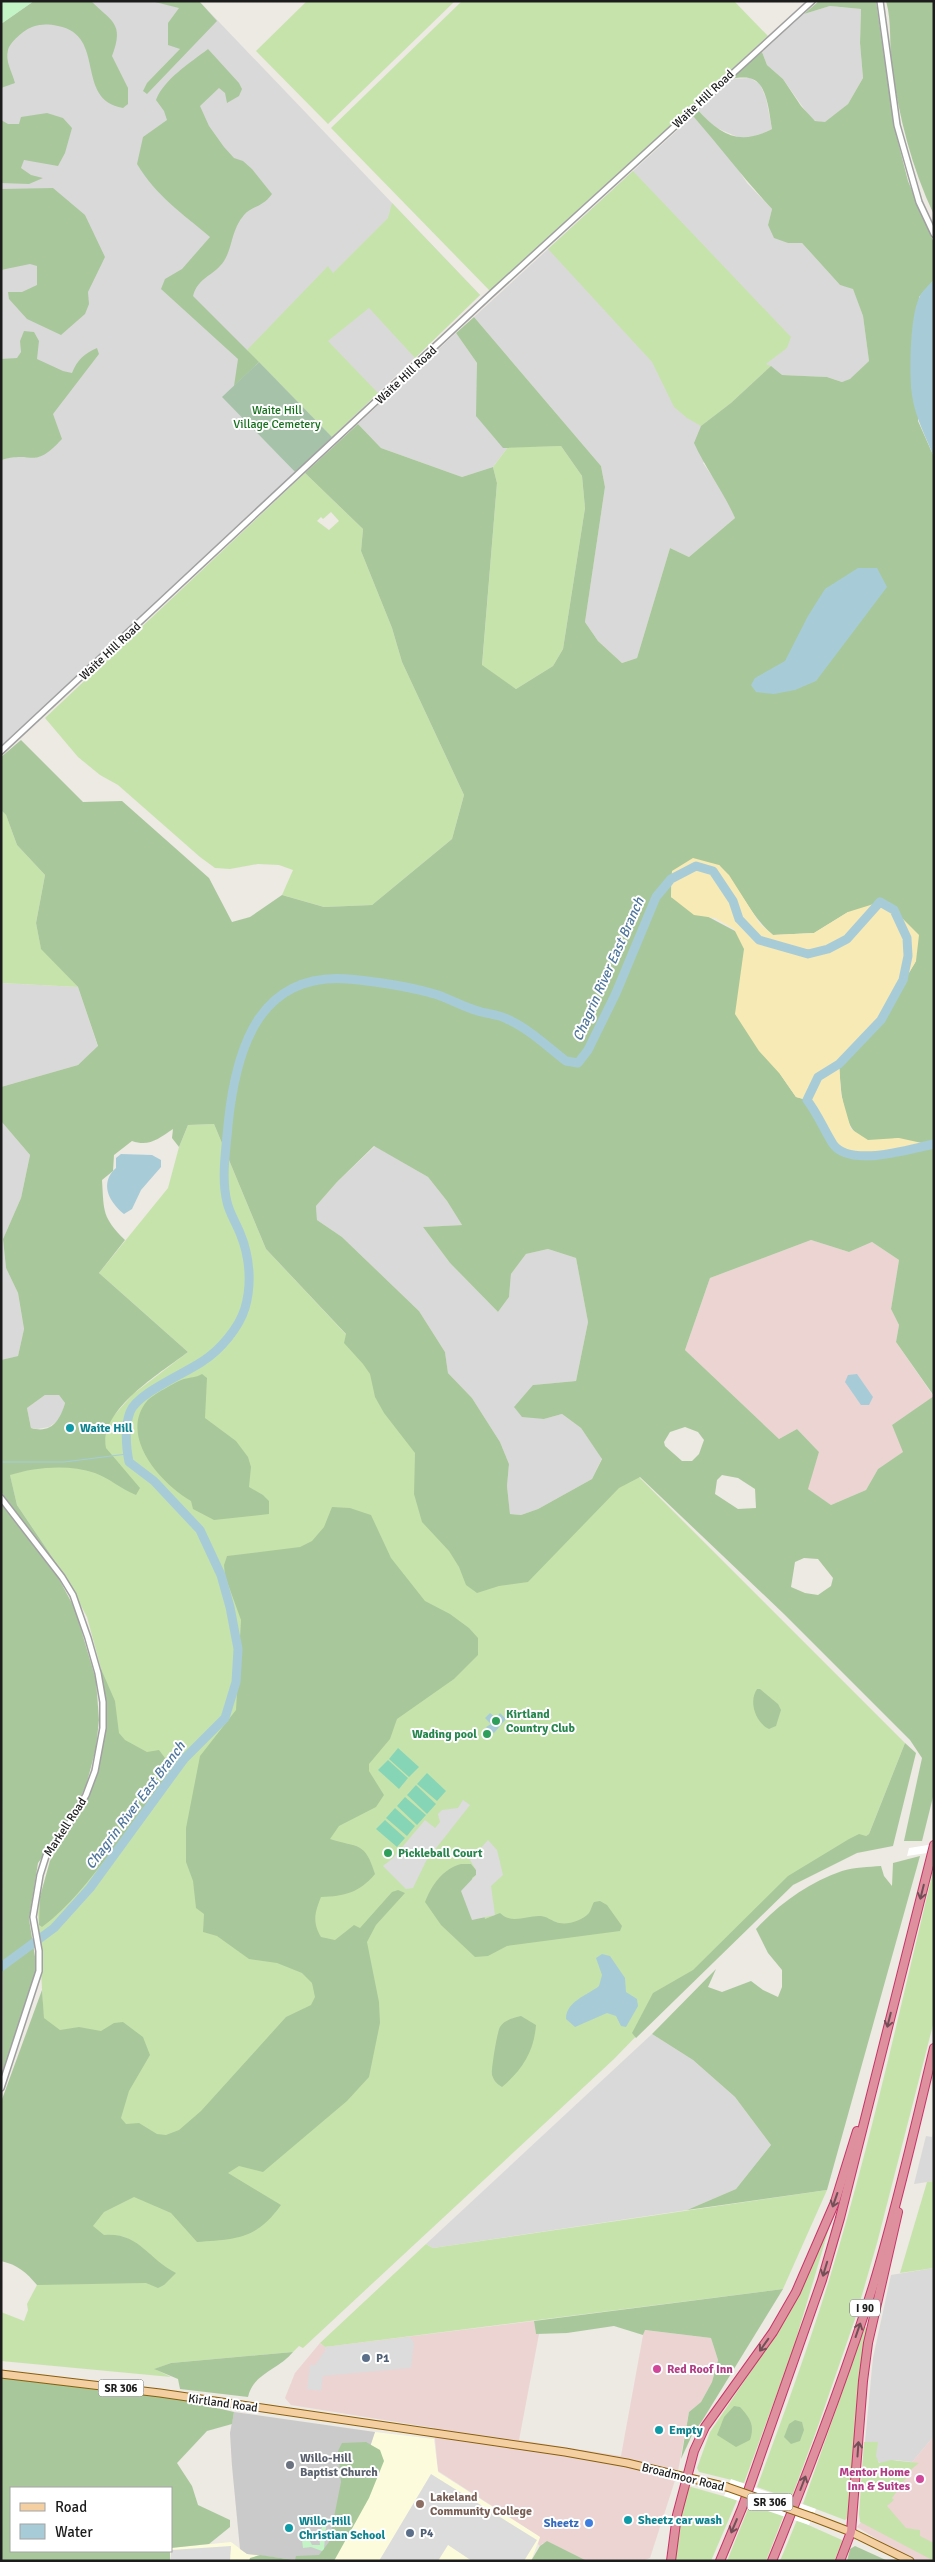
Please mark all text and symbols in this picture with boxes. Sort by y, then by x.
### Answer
street label: Waite Hill Road [670,67,737,132]
street label: Waite Hill Road [373,343,440,408]
park label: Waite Hill Village Cemetery [233,403,321,432]
street label: Waite Hill Road [77,619,144,684]
water label: Chagrin River East Branch [569,895,648,1044]
place label: Waite Hill [80,1421,133,1436]
marker: Waite Hill [64,1422,76,1434]
place label: Kirtland Country Club [506,1707,575,1736]
marker: Kirtland Country Club [490,1715,502,1727]
place label: Wading pool [412,1727,477,1742]
marker: Wading pool [481,1728,493,1740]
water label: Chagrin River East Branch [82,1738,189,1872]
street label: Markell Road [41,1795,90,1860]
place label: Pickleball Court [398,1846,483,1861]
marker: Pickleball Court [382,1847,394,1859]
one-way arrow [917,1884,926,1900]
one-way arrow [884,2012,893,2028]
one-way arrow [830,2191,840,2207]
one-way arrow [819,2261,829,2277]
road number: I 90 [850,2300,880,2316]
one-way arrow [853,2322,863,2338]
one-way arrow [759,2338,769,2352]
place label: P1 [376,2351,390,2366]
marker: P1 [360,2352,372,2364]
place label: Red Roof Inn [667,2362,733,2377]
marker: Red Roof Inn [651,2363,663,2375]
road number: SR 306 [98,2380,144,2396]
street label: Kirtland Road [187,2391,259,2416]
place label: Empty [669,2423,703,2438]
marker: Empty [653,2424,665,2436]
one-way arrow [853,2441,863,2457]
place label: Willo-Hill Baptist Church [300,2451,378,2480]
marker: Willo-Hill Baptist Church [284,2459,296,2471]
street label: Broadmoor Road [640,2460,726,2495]
place label: Mentor Home Inn & Suites [839,2465,911,2494]
marker: Mentor Home Inn & Suites [914,2473,926,2485]
one-way arrow [799,2476,808,2491]
legend [10,2487,172,2552]
place label: Lakeland Community College [430,2490,532,2519]
road number: SR 306 [748,2494,792,2510]
text: Road [55,2498,87,2516]
marker: Lakeland Community College [414,2498,426,2510]
place label: Sheetz car wash [638,2513,723,2528]
place label: Willo-Hill Christian School [299,2514,386,2543]
marker: Sheetz car wash [622,2514,634,2526]
place label: Sheetz [544,2516,580,2531]
marker: Sheetz [583,2517,595,2529]
one-way arrow [729,2519,738,2534]
marker: Willo-Hill Christian School [283,2522,295,2534]
text: Water [55,2523,93,2541]
place label: P4 [420,2526,434,2541]
marker: P4 [404,2527,416,2539]

